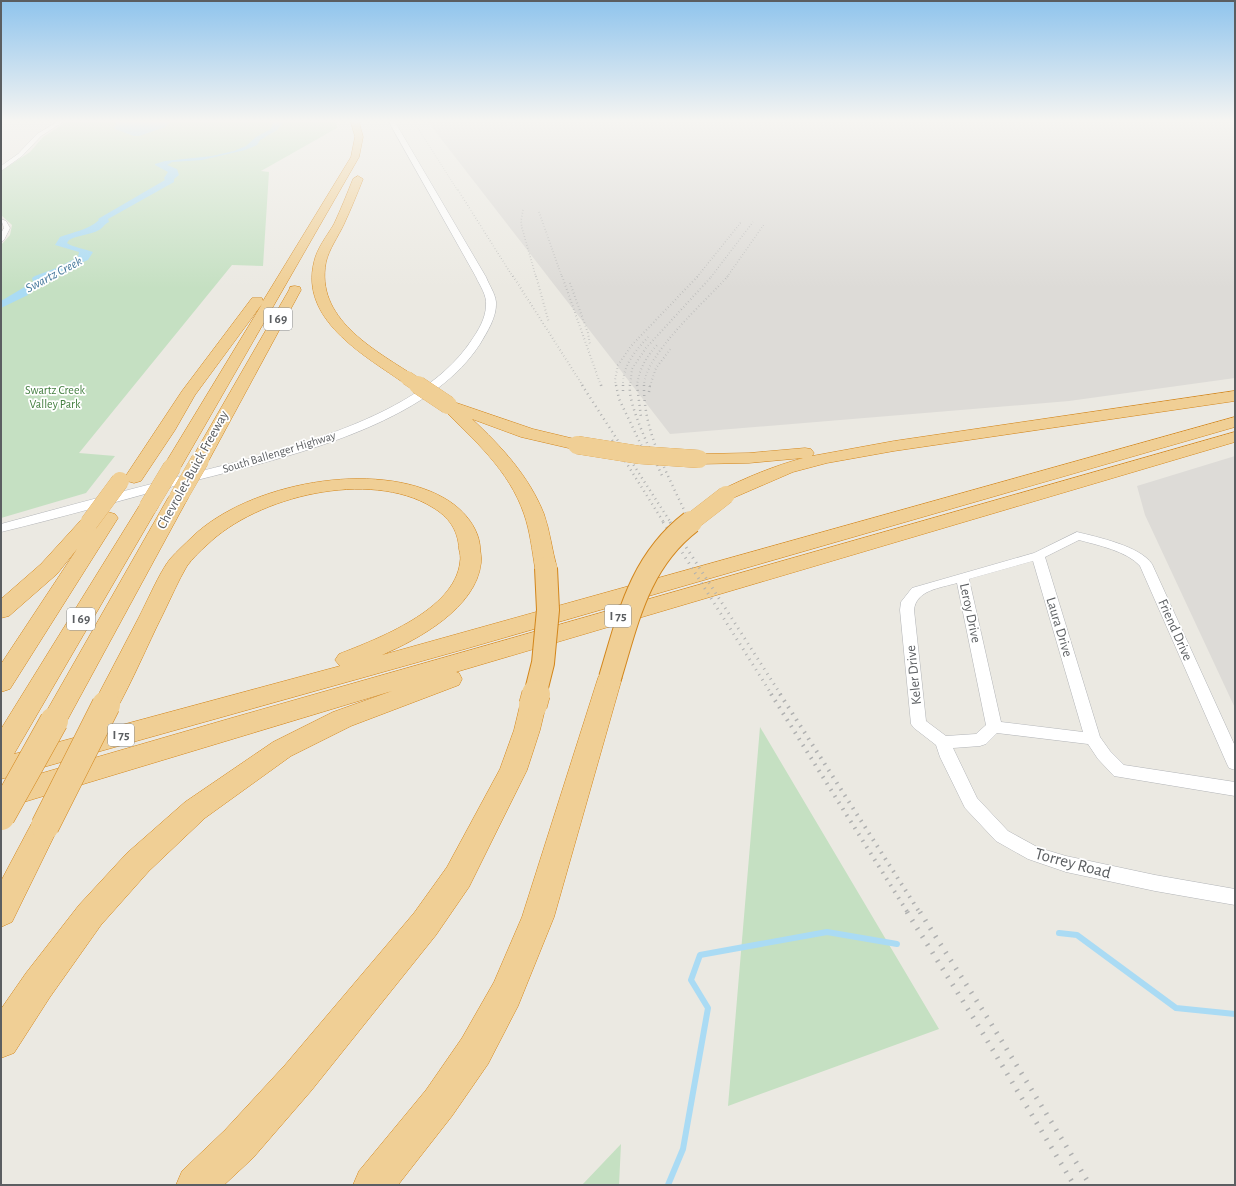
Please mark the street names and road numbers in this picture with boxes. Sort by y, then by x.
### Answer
road number: I 69 [264,308,292,330]
street label: Chevrolet-Buick Freeway [155,408,231,532]
street label: South Ballenger Highway [221,429,337,476]
street label: Leroy Drive [957,582,983,644]
street label: Laura Drive [1043,596,1075,658]
street label: Friend Drive [1155,597,1195,663]
road number: I 75 [605,605,631,627]
road number: I 69 [67,608,95,630]
street label: Keler Drive [904,645,924,705]
road number: I 75 [108,724,134,746]
street label: Torrey Road [1033,845,1113,882]

